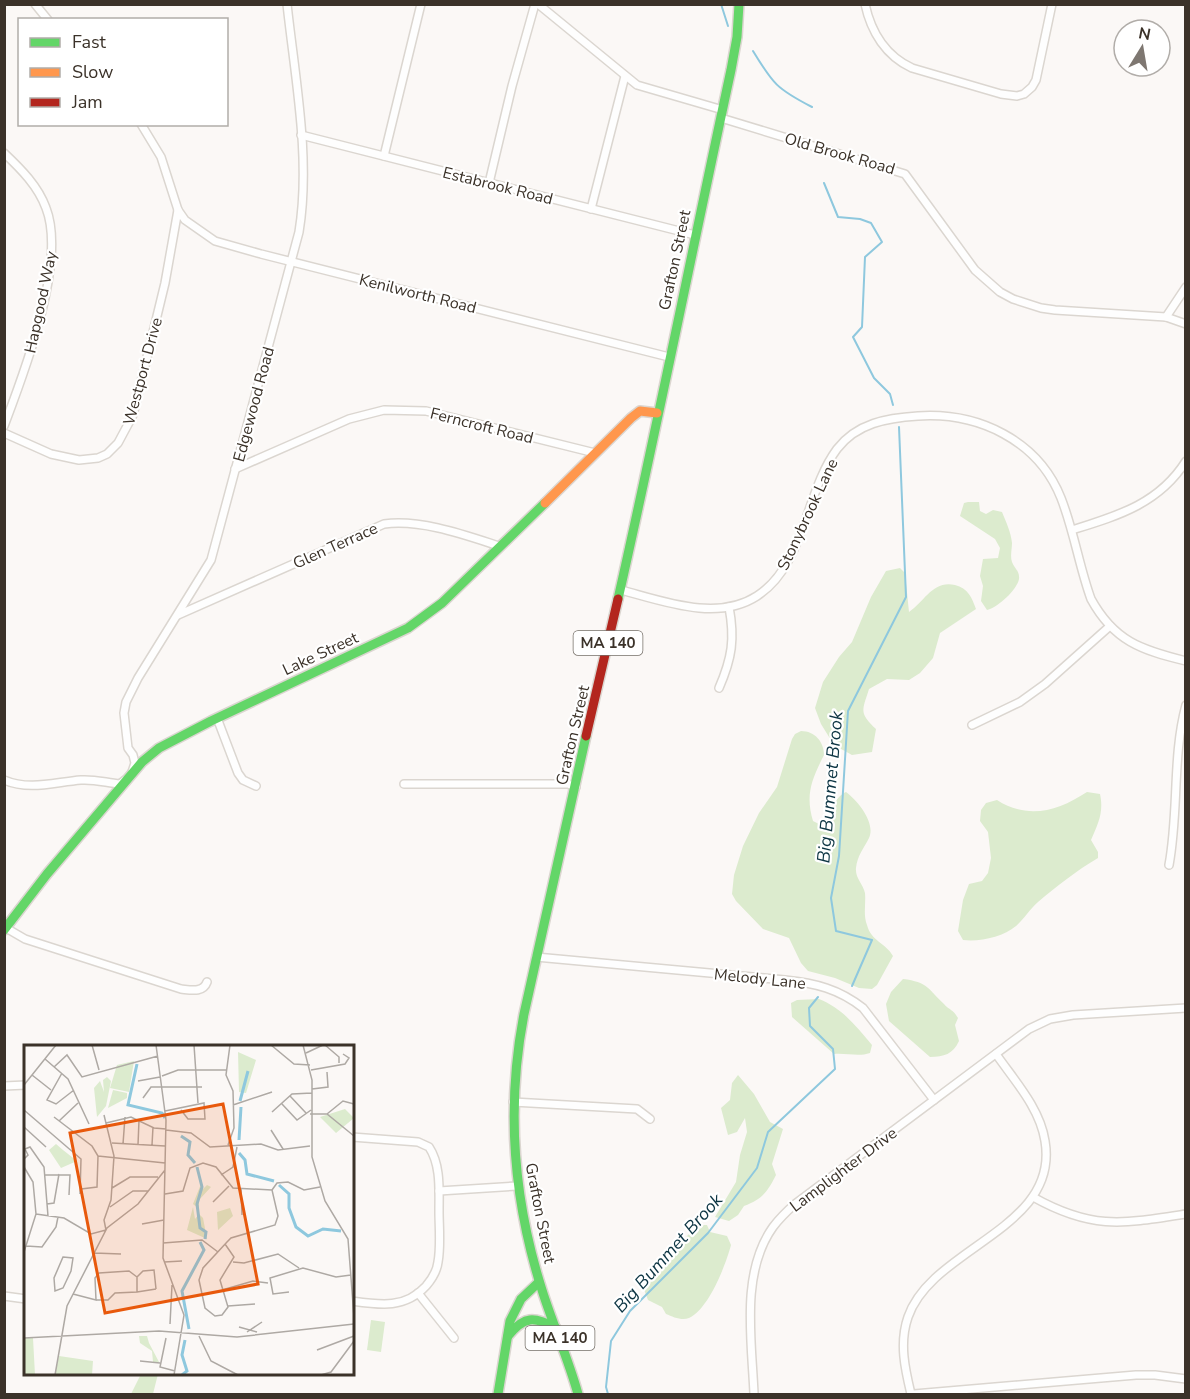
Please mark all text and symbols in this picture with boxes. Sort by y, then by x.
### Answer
legend [18,18,228,126]
north arrow [1112,18,1172,78]
text: N [1137,22,1153,46]
text: Fast [72,30,107,54]
text: Slow [72,60,113,84]
text: Jam [71,90,103,114]
street label: Old Brook Road [782,128,898,180]
street label: Estabrook Road [440,162,555,210]
street label: Grafton Street [654,208,696,312]
street label: Hapgood Way [19,248,63,355]
street label: Kenilworth Road [357,269,479,319]
street label: Westport Drive [118,315,168,427]
street label: Edgewood Road [228,344,280,464]
street label: Ferncroft Road [428,403,536,449]
street label: Stonybrook Lane [772,455,843,574]
street label: Glen Terrace [290,517,381,574]
street label: Lake Street [279,627,362,681]
road number: MA 140 [574,631,642,655]
street label: Grafton Street [551,683,595,787]
water label: Big Bummet Brook [811,709,849,864]
street label: Melody Lane [713,963,807,995]
inset map [24,1045,354,1375]
street label: Lamplighter Drive [785,1122,902,1217]
street label: Grafton Street [519,1161,561,1266]
water label: Big Bummet Brook [608,1188,729,1318]
road number: MA 140 [526,1326,594,1350]

